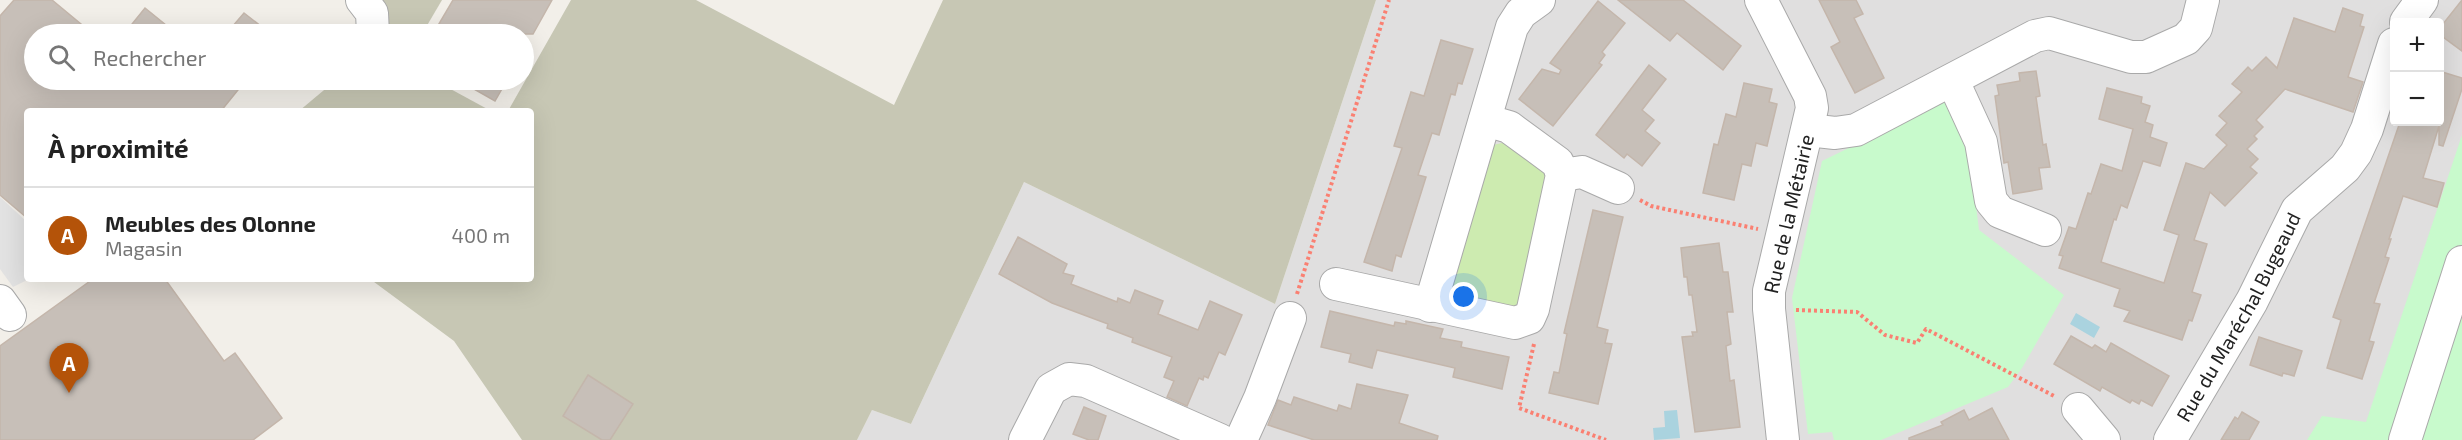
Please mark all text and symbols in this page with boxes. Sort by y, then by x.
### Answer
map controls [2390,18,2444,126]
button: + [2390,18,2444,72]
search box [24,24,534,90]
icon: search [45,41,78,74]
text: Rechercher [93,44,206,70]
button: − [2390,72,2444,126]
text: À proximité [48,132,189,163]
street label: Rue de la Métairie [1758,132,1818,296]
street label: Rue du Maréchal Bugeaud [2171,208,2305,425]
text: Meubles des Olonne [105,210,316,236]
text: A [61,223,74,247]
text: 400 m [452,223,510,247]
text: Magasin [105,236,182,260]
your location [1449,282,1478,311]
pin: A [50,344,88,393]

